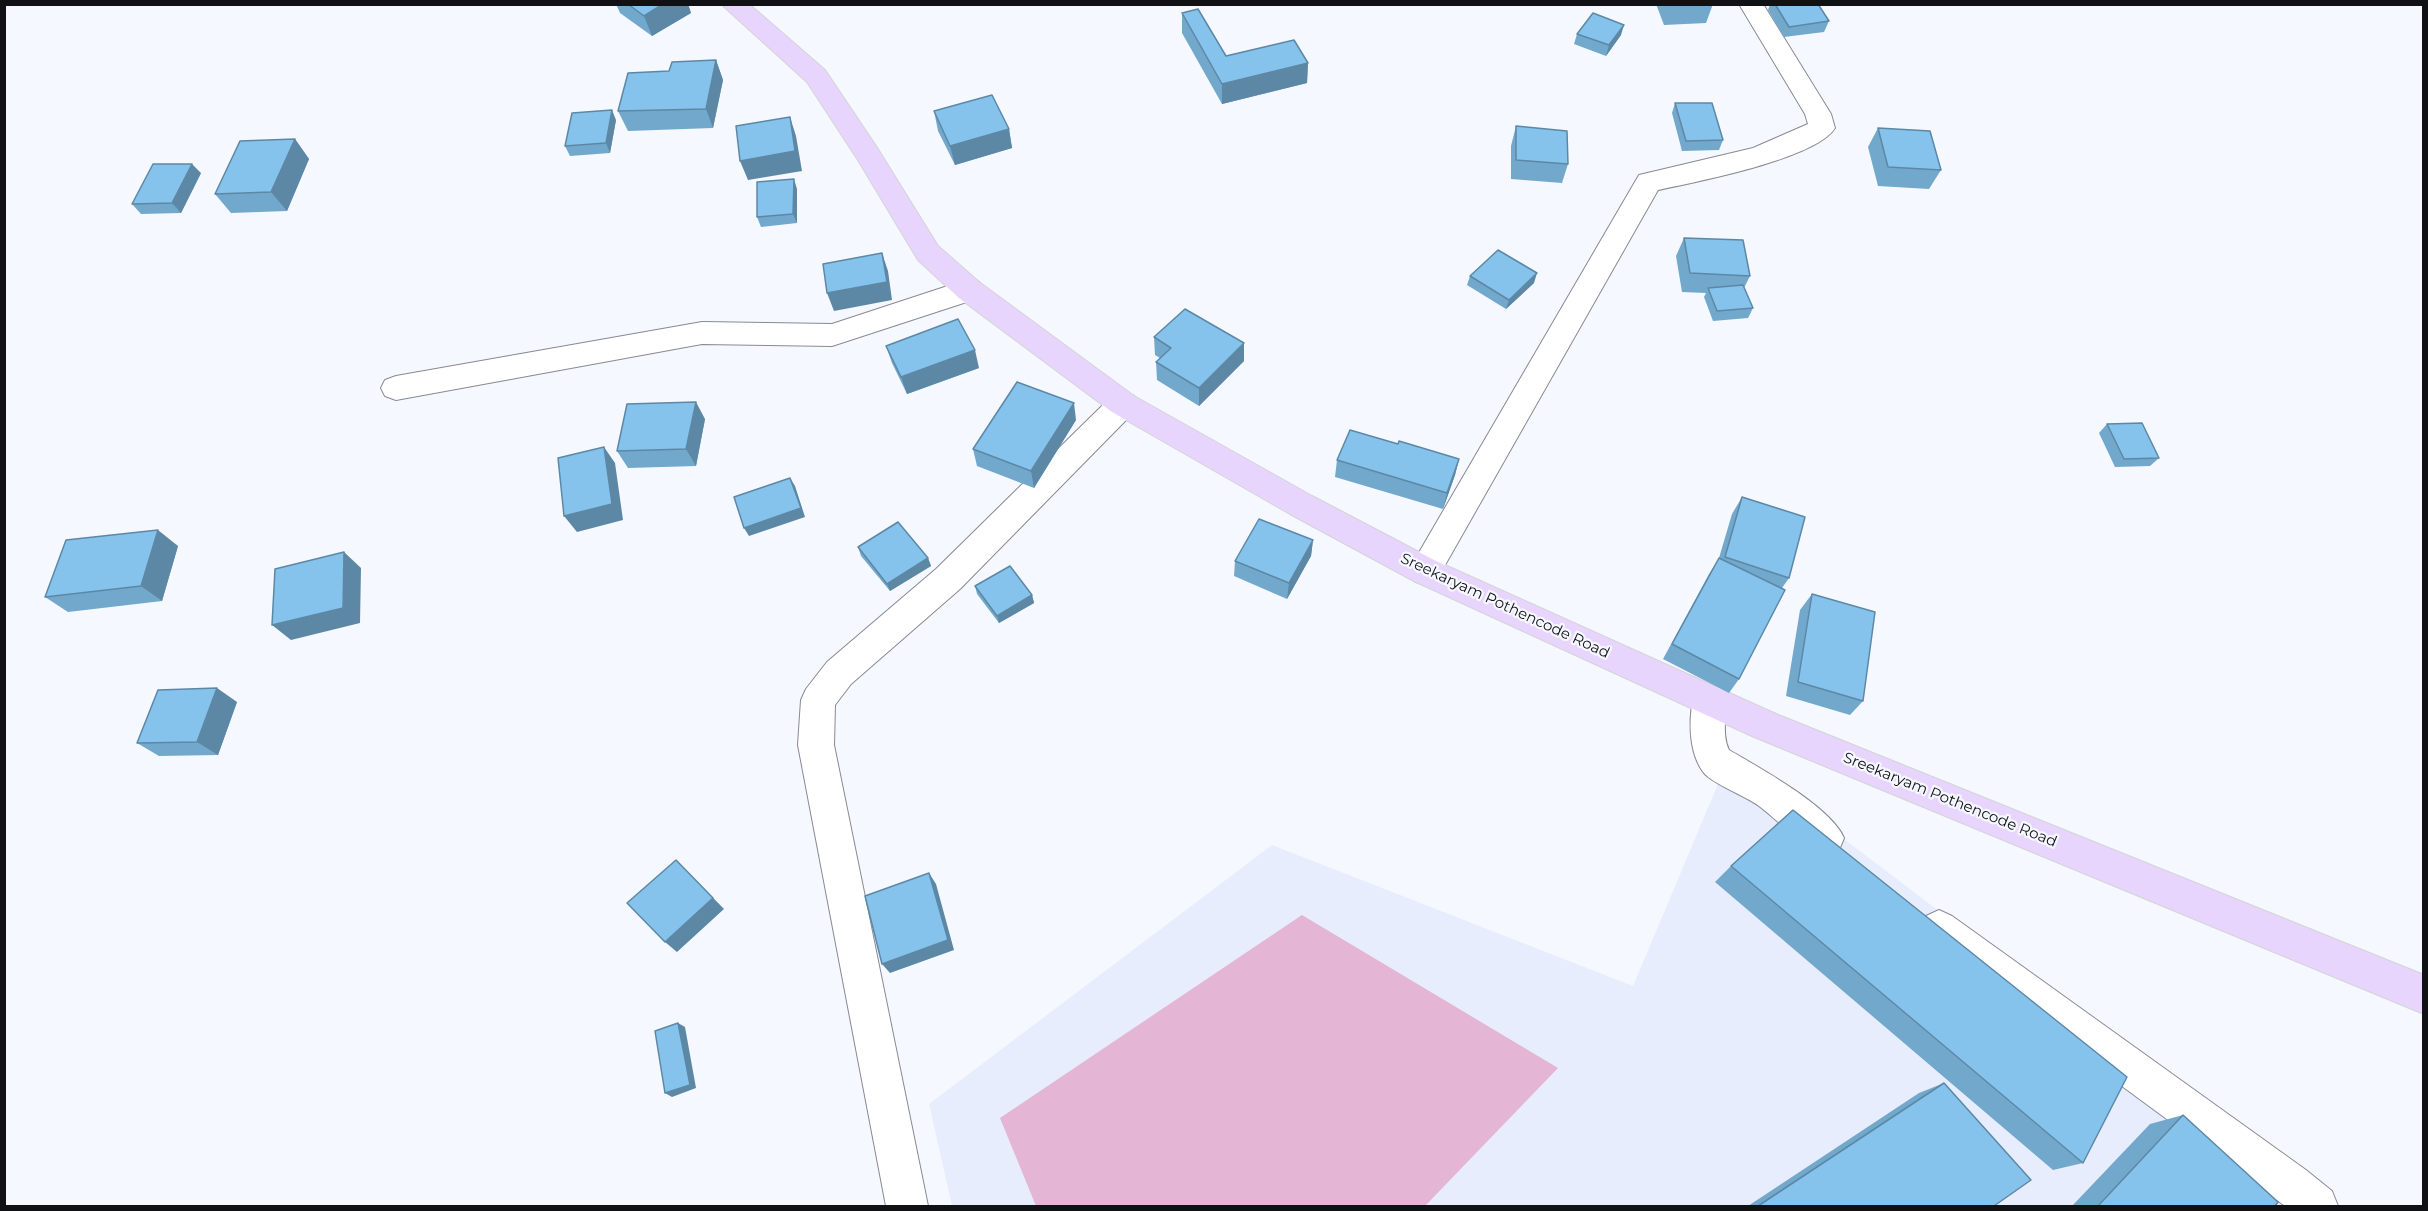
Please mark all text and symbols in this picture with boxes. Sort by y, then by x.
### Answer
street label: Sreekaryam Pothencode Road [1398,549,1612,663]
street label: Sreekaryam Pothencode Road [1841,749,2059,851]

